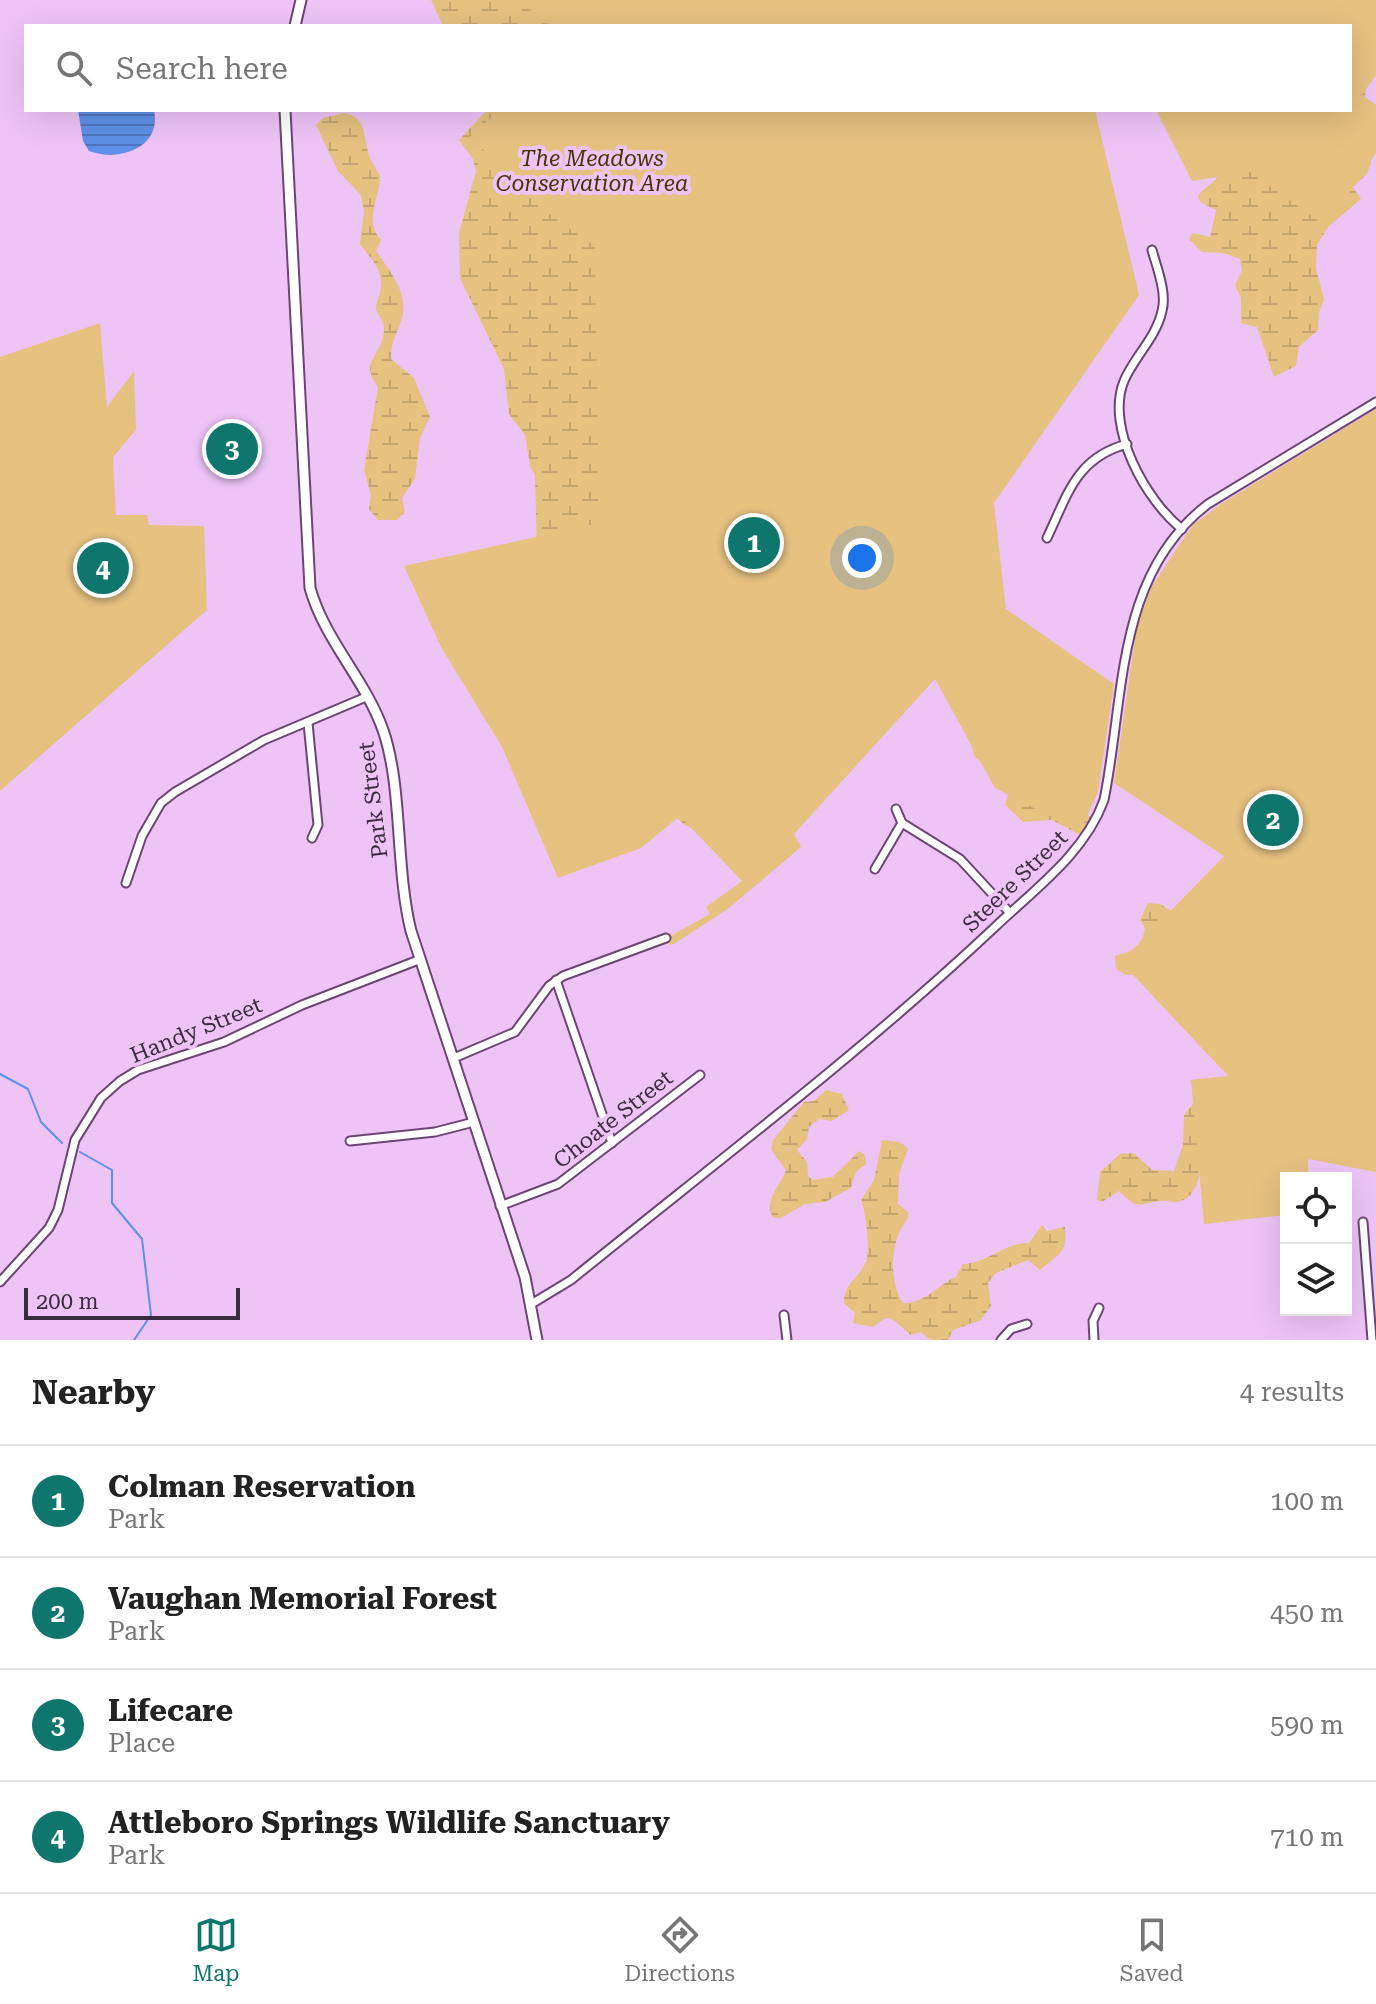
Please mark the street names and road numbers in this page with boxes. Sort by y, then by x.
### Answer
street label: Park Street [353,740,393,860]
street label: Steere Street [958,825,1072,937]
street label: Handy Street [126,992,266,1068]
street label: Choate Street [549,1065,677,1173]

